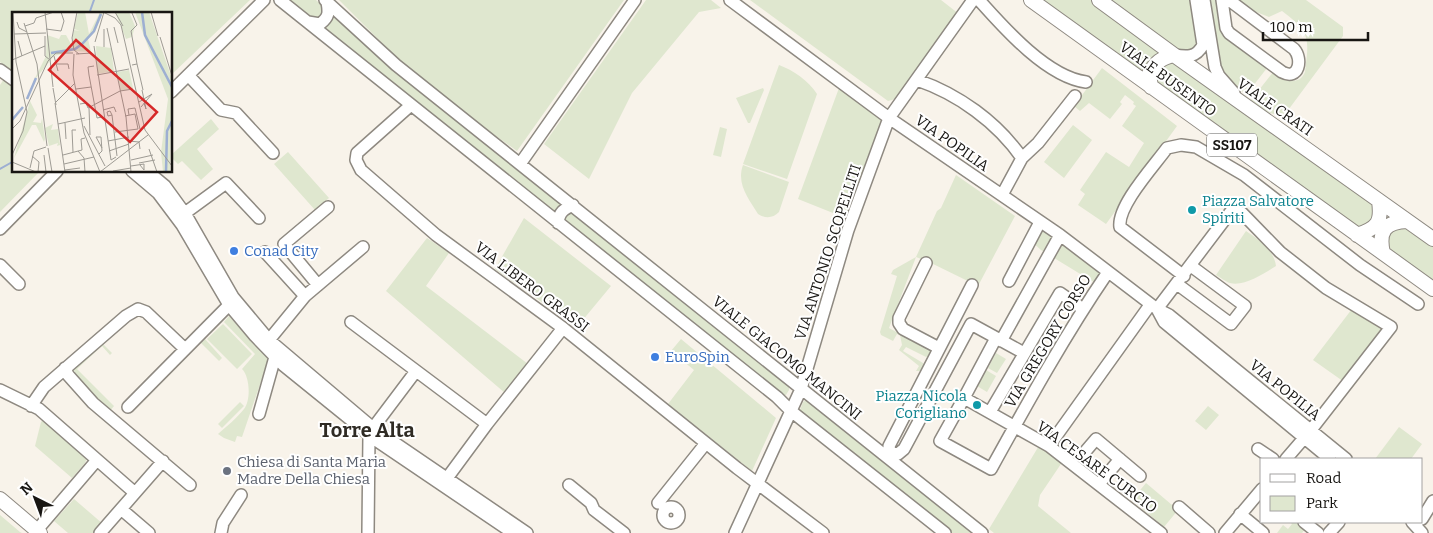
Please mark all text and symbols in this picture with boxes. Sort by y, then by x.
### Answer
scale bar [1263,10,1368,42]
inset map [12,12,172,172]
text: 100 m [1270,18,1313,36]
street label: VIALE BUSENTO [1116,38,1220,120]
street label: VIALE CRATI [1234,74,1316,140]
street label: VIA POPILIA [912,111,993,175]
road number: SS107 [1207,134,1257,156]
street label: VIA ANTONIO SCOPELLITI [791,162,865,342]
place label: Piazza Salvatore Spiriti [1202,192,1314,227]
marker: Piazza Salvatore Spiriti [1186,204,1198,216]
street label: VIA LIBERO GRASSI [471,238,593,336]
place label: Conad City [244,242,318,260]
marker: Conad City [228,245,240,257]
street label: VIA GREGORY CORSO [1001,271,1095,411]
street label: VIALE GIACOMO MANCINI [709,292,865,424]
place label: EuroSpin [665,348,730,366]
marker: EuroSpin [649,351,661,363]
street label: VIA POPILIA [1246,356,1324,424]
place label: Piazza Nicola Corigliano [875,387,967,422]
marker: Piazza Nicola Corigliano [971,399,983,411]
street label: VIA CESARE CURCIO [1033,417,1161,517]
district label: Torre Alta [319,418,415,442]
place label: Chiesa di Santa Maria Madre Della Chiesa [237,453,386,488]
legend [1260,458,1423,523]
marker: Chiesa di Santa Maria Madre Della Chiesa [221,465,233,477]
text: Road [1306,469,1341,487]
north arrow [10,473,60,523]
text: N [17,479,36,499]
text: Park [1306,494,1338,512]

